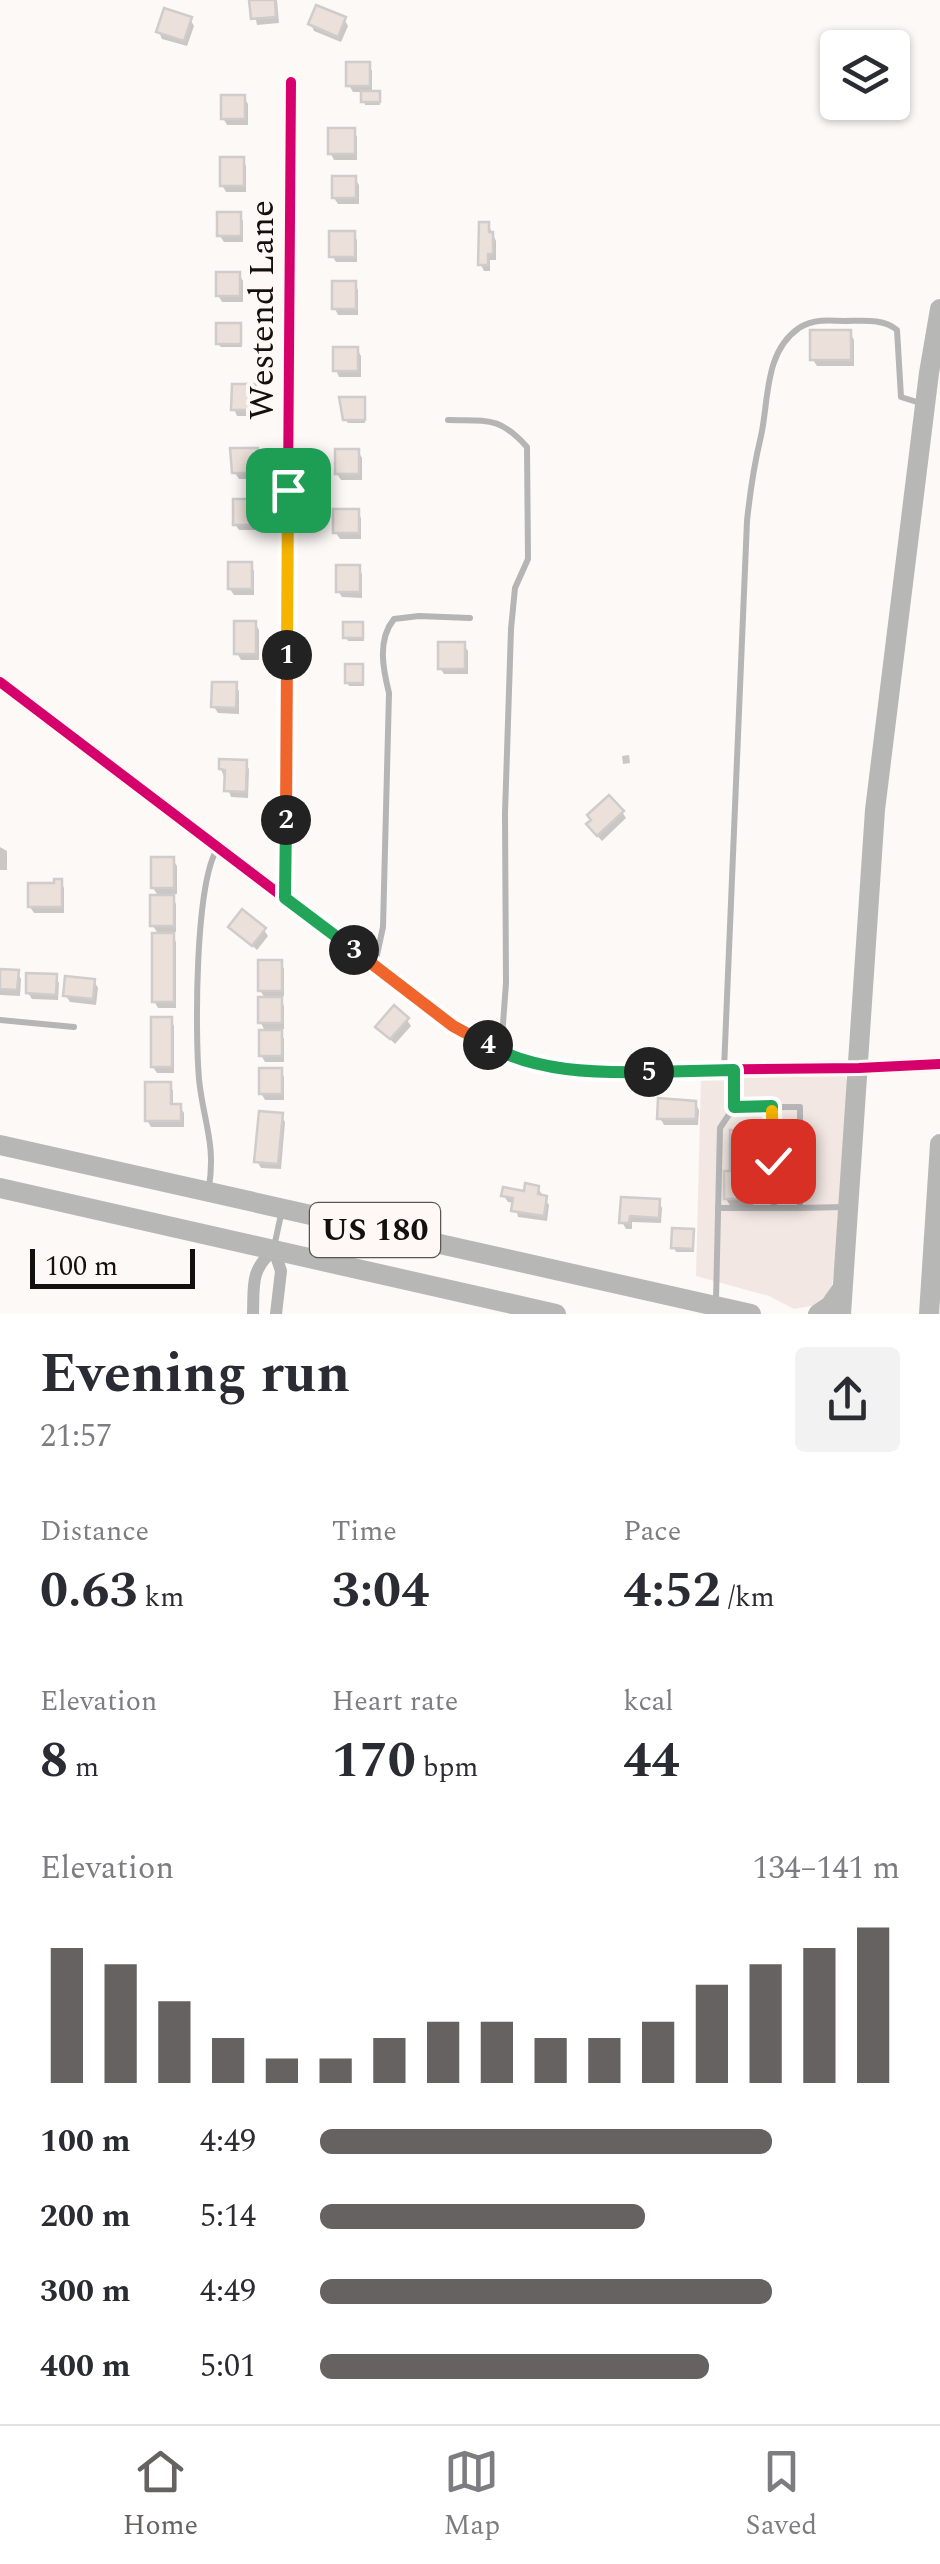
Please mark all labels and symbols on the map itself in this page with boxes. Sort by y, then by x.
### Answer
street label: Westend Lane [236,200,289,420]
pin [246,448,331,533]
pin: 1 [262,630,312,680]
pin: 2 [261,795,311,845]
pin: 3 [329,925,379,975]
pin: 4 [463,1020,513,1070]
pin: 5 [624,1047,674,1097]
pin [731,1119,816,1204]
road number: US 180 [310,1203,440,1257]
scale bar [30,1244,195,1288]

